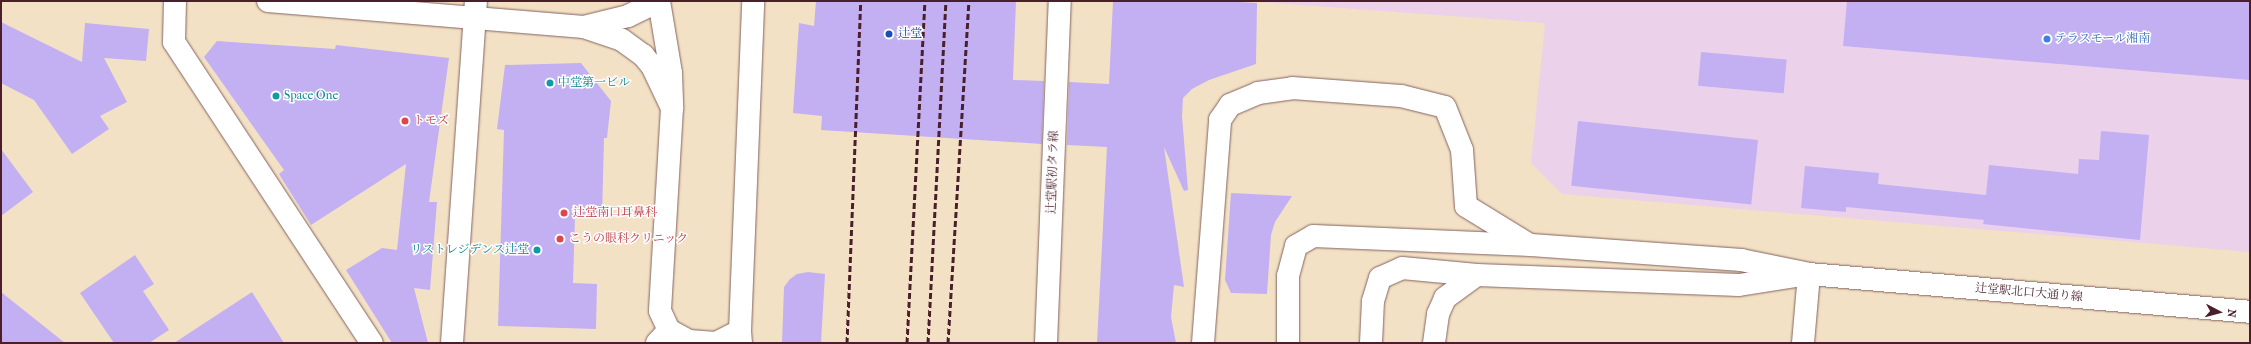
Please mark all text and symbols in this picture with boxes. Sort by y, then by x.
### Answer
place label: 辻堂 [898,27,922,41]
marker: 辻堂 [883,28,895,40]
place label: テラスモール湘南 [2055,32,2151,46]
marker: テラスモール湘南 [2042,34,2052,44]
place label: 中堂第一ビル [558,76,630,90]
marker: 中堂第一ビル [545,78,555,88]
place label: Space One [284,89,338,103]
marker: Space One [271,91,281,101]
place label: トモズ [413,114,449,128]
marker: トモズ [400,116,410,126]
street label: 辻堂駅初タラ線 [1044,130,1062,214]
place label: 辻堂南口耳鼻科 [573,206,657,220]
marker: 辻堂南口耳鼻科 [558,207,570,219]
place label: こうの眼科クリニック [569,232,689,246]
marker: こうの眼科クリニック [554,233,566,245]
place label: リストレジデンス辻堂 [409,243,529,257]
marker: リストレジデンス辻堂 [532,245,542,255]
street label: 辻堂駅北口大通り線 [1975,281,2083,305]
north arrow [2199,292,2239,332]
text: N [2225,308,2238,318]

